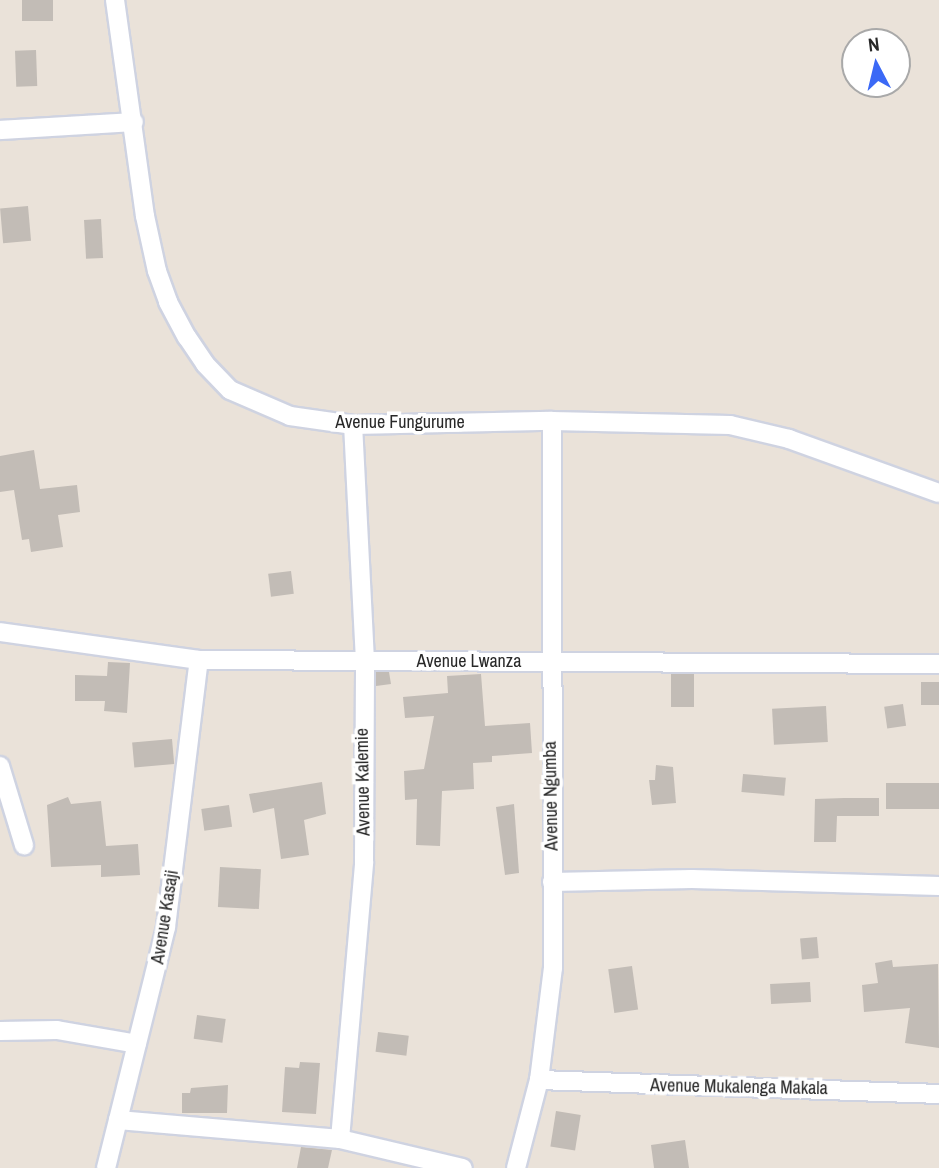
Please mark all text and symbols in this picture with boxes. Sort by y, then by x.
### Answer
north arrow [841,28,911,98]
text: N [867,31,881,58]
street label: Avenue Fungurume [335,411,465,433]
street label: Avenue Lwanza [417,650,521,672]
street label: Avenue Kalemie [351,728,375,836]
street label: Avenue Ngumba [539,741,563,851]
street label: Avenue Kasaji [147,868,183,966]
street label: Avenue Mukalenga Makala [650,1075,828,1099]

